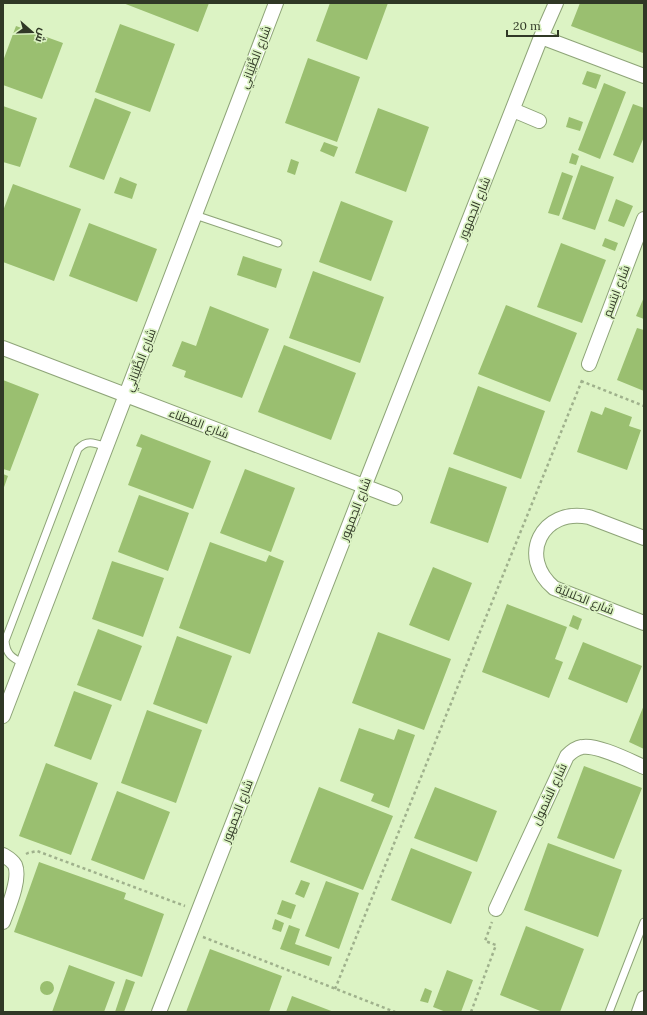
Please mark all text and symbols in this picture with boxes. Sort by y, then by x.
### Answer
north arrow [12,12,52,52]
scale bar [507,12,558,38]
text: 20 m [513,18,541,33]
street label: شارع الظَّبْيَاني [236,23,277,92]
text: ش [32,26,50,44]
street label: شارع الجمهور [454,174,494,243]
street label: شارع ابتسم [599,263,634,320]
street label: شارع الظَّبْيَاني [121,326,162,395]
street label: شارع الفطناء [166,405,231,442]
street label: شارع الجمهور [336,475,375,544]
street label: شارع الحَلالِيَّة [553,580,617,619]
street label: شارع الشمول [528,761,571,828]
street label: شارع الجمهور [218,777,257,846]

